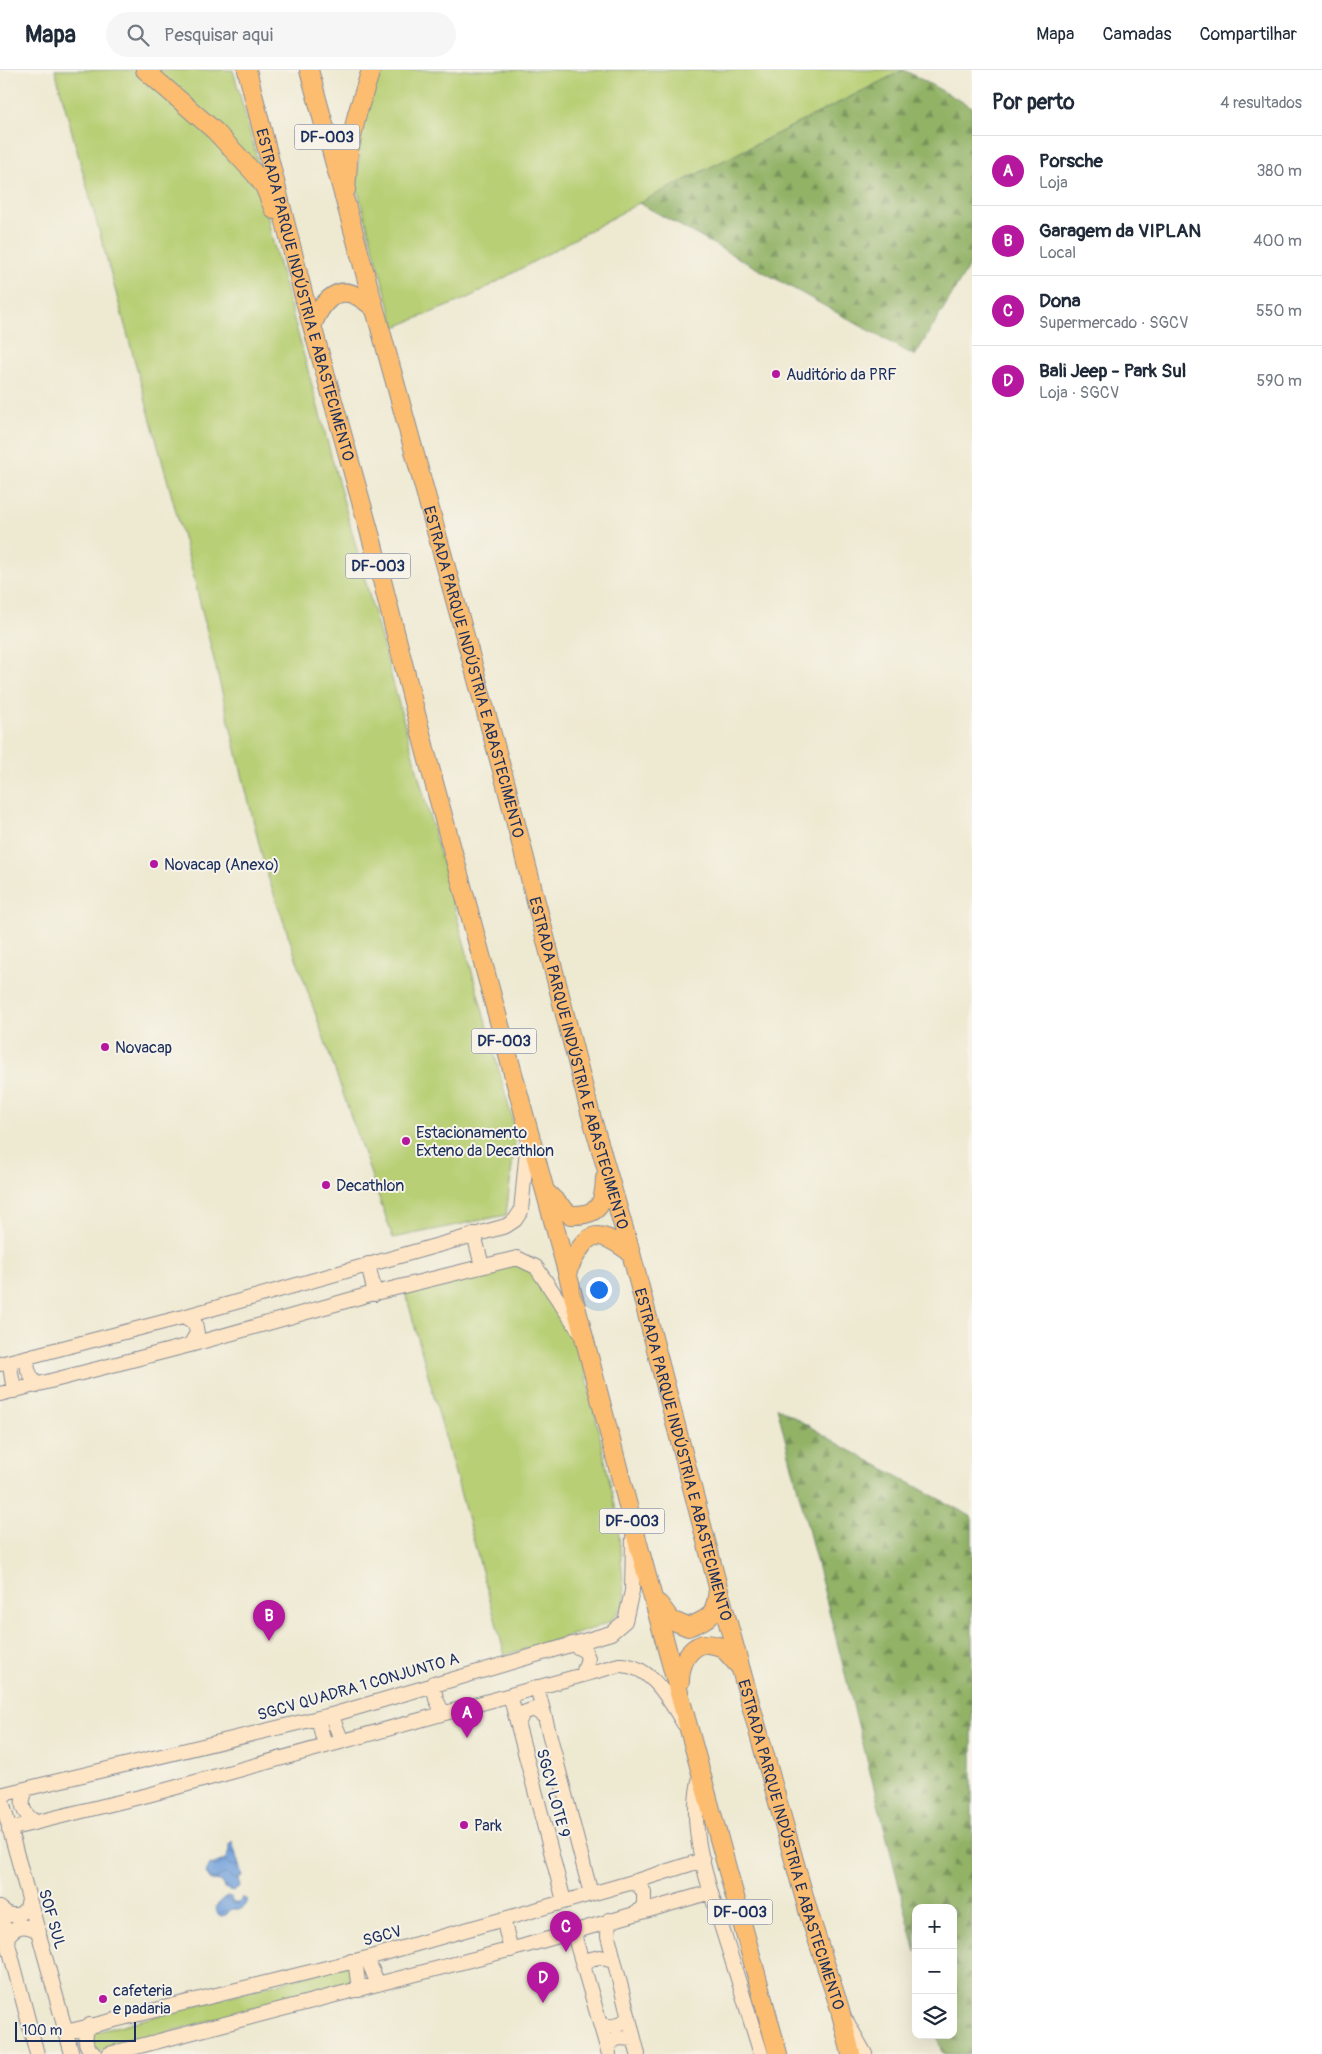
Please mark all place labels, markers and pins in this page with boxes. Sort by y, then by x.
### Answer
place label: Auditório da PRF [786,365,897,385]
marker: Auditório da PRF [770,368,782,380]
place label: Novacap (Anexo) [164,855,279,875]
marker: Novacap (Anexo) [148,858,160,870]
place label: Novacap [115,1038,172,1058]
marker: Novacap [99,1041,111,1053]
place label: Estacionamento Exteno da Decathlon [416,1123,554,1161]
marker: Estacionamento Exteno da Decathlon [400,1135,412,1147]
place label: Decathlon [336,1176,404,1196]
marker: Decathlon [320,1179,332,1191]
pin: B [253,1600,285,1641]
pin: A [451,1697,483,1738]
place label: Park [474,1816,502,1836]
marker: Park [458,1819,470,1831]
pin: C [550,1911,582,1952]
pin: D [527,1962,559,2003]
place label: cafeteria e padaria [113,1981,172,2019]
marker: cafeteria e padaria [97,1993,109,2005]

